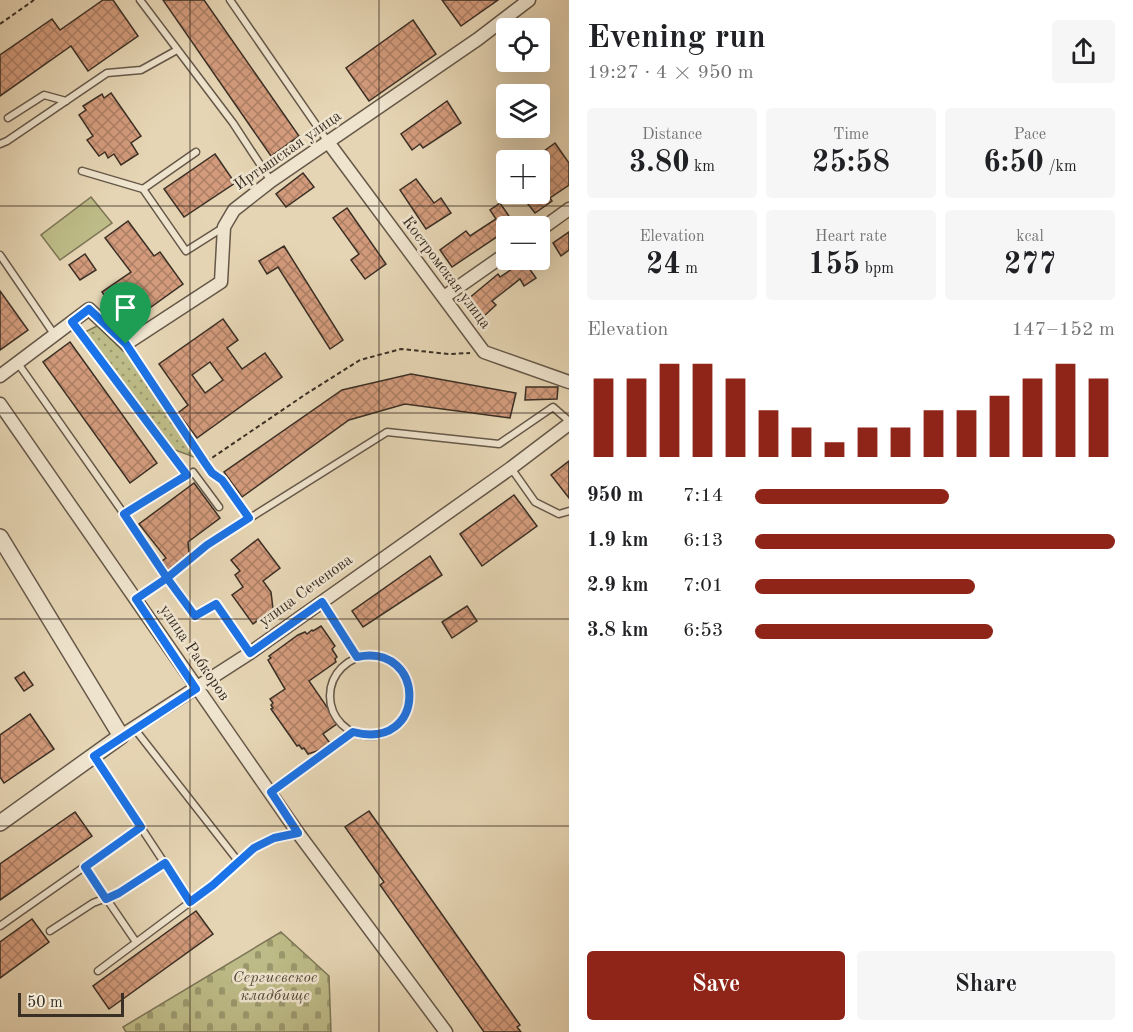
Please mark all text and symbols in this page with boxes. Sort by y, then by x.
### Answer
map controls [496,18,550,270]
button: locate [496,18,550,72]
button: share [1052,20,1115,83]
text: Evening run [587,22,766,55]
text: 19:27 · 4 × 950 m [587,63,754,83]
button: layers [496,84,550,138]
street label: Иртышская улица [232,108,345,194]
text: Distance [642,127,702,143]
text: Time [833,127,869,143]
text: Pace [1014,127,1046,143]
text: 3.80 [629,148,690,178]
text: 25:58 [812,148,890,178]
text: 6:50 [983,148,1044,178]
button: + [496,150,550,204]
text: km [690,159,715,175]
text: /km [1044,159,1077,175]
street label: Костромская улица [399,214,493,332]
button: − [496,216,550,270]
text: Elevation [639,229,705,245]
text: Heart rate [815,229,887,245]
text: kcal [1016,229,1044,245]
text: 24 [646,250,681,280]
text: 155 [808,250,860,280]
text: 277 [1004,250,1056,280]
text: m [681,261,698,277]
text: bpm [860,261,894,277]
pin [100,282,151,344]
icon: arrive [109,291,142,324]
text: Elevation [587,320,668,340]
text: 147–152 m [1012,320,1115,340]
text: 950 m [587,486,643,506]
text: 7:14 [683,486,723,506]
text: 1.9 km [587,531,649,551]
text: 6:13 [683,531,723,551]
street label: улица Сеченова [256,552,356,630]
text: 2.9 km [587,576,649,596]
text: 7:01 [683,576,723,596]
street label: улица Рабкоров [156,602,232,704]
text: 3.8 km [587,621,649,641]
text: 6:53 [683,621,723,641]
button: Save [587,951,845,1020]
button: Share [857,951,1115,1020]
park label: Сергиевское кладбище [233,970,318,1004]
scale bar [18,990,124,1018]
text: 50 m [27,995,63,1011]

